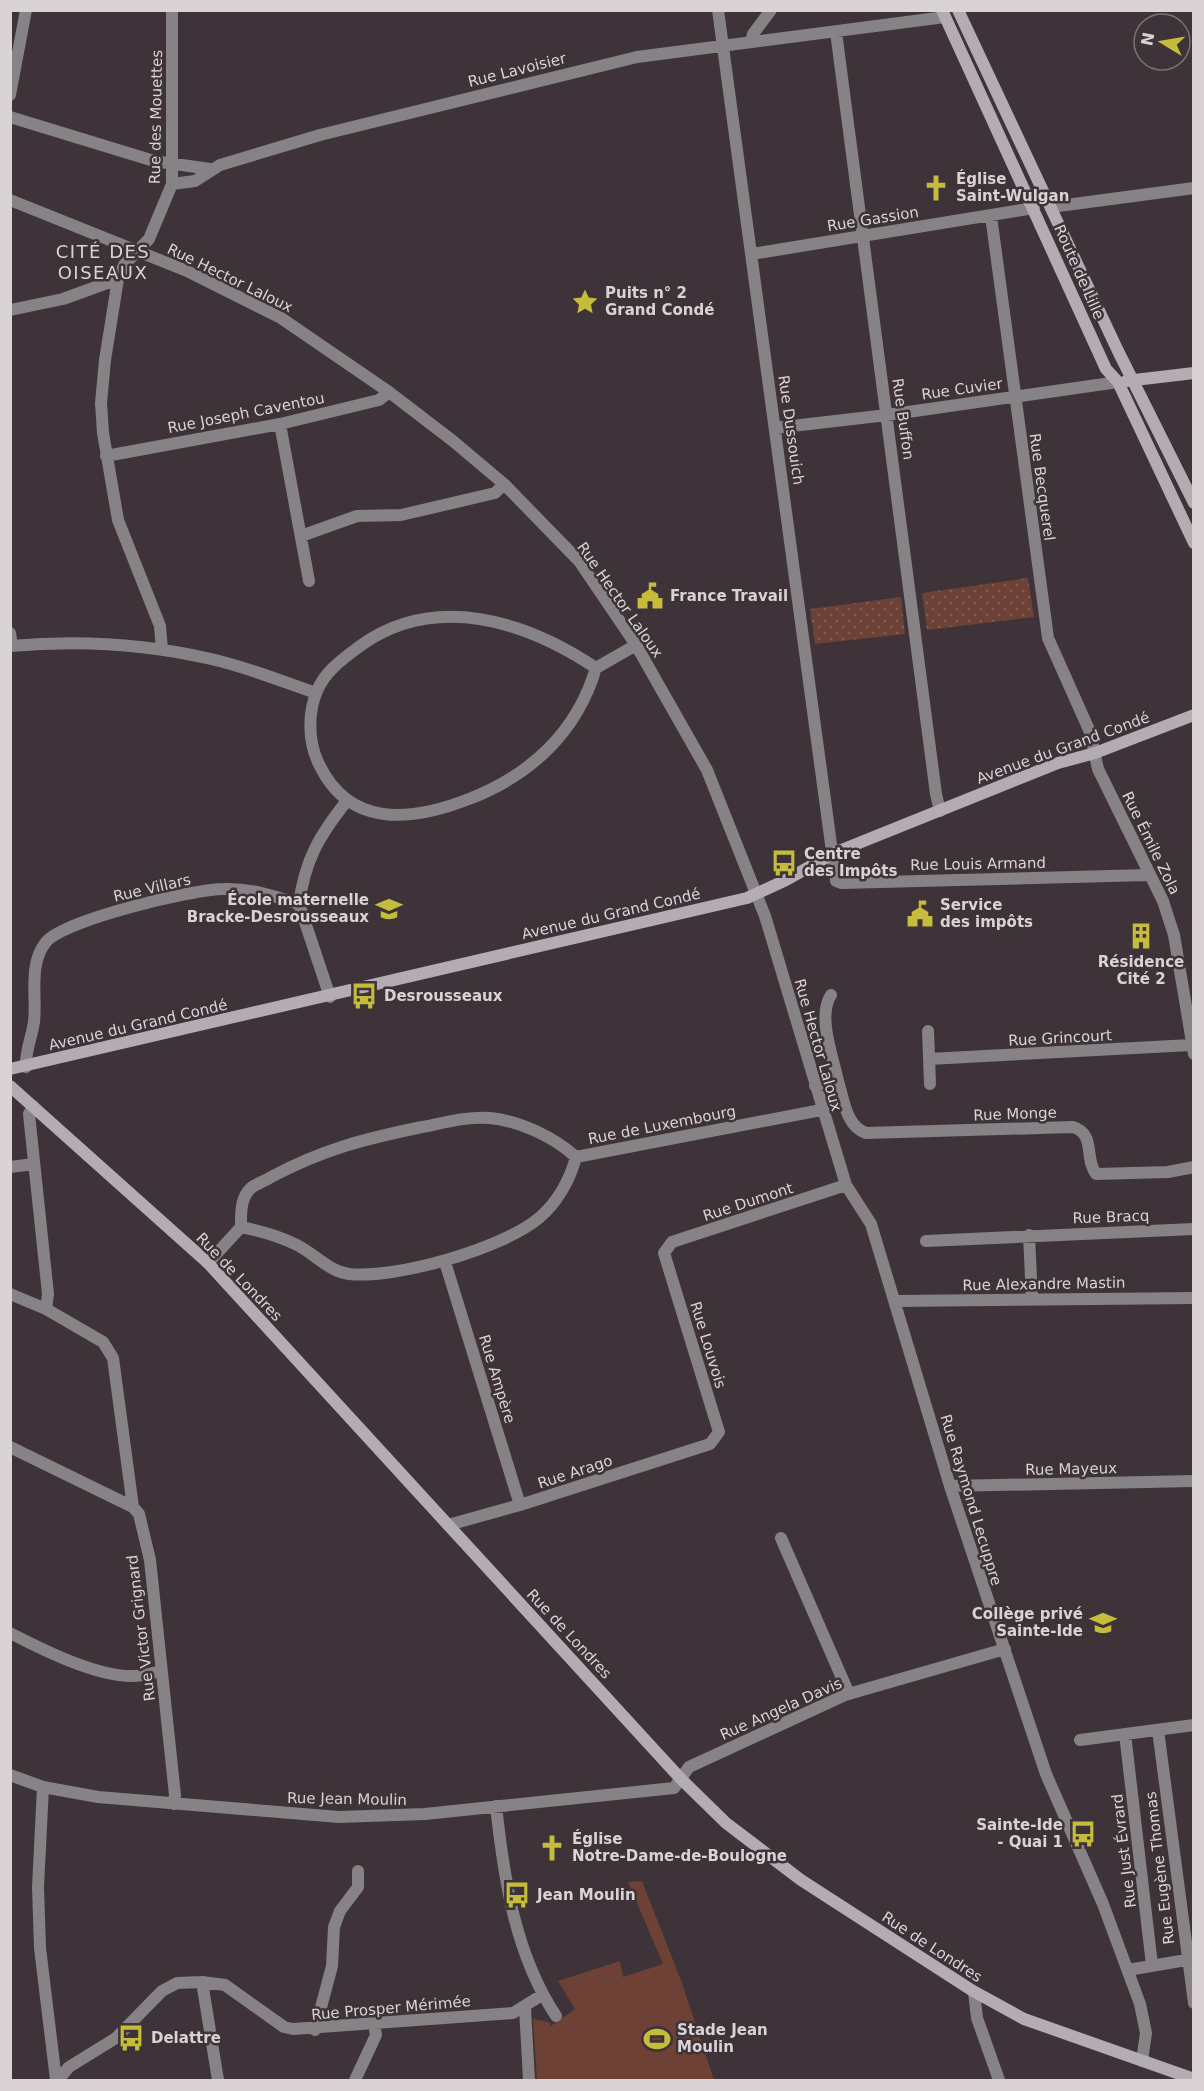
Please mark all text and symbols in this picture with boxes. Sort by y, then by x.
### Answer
north arrow [1132,12,1192,72]
text: N [1137,31,1158,48]
street label: Rue Lavoisier [466,49,569,91]
street label: Rue des Mouettes [146,50,166,184]
place label: Église Saint-Wulgan [956,169,1069,205]
church icon: Église Saint-Wulgan [921,173,951,203]
street label: Rue Gassion [826,203,920,235]
street label: Route de Lille [1050,222,1108,322]
street label: Rue Hector Laloux [164,240,296,316]
district label: CITÉ DES OISEAUX [56,241,150,283]
place label: Puits n° 2 Grand Condé [605,284,714,319]
place icon: Puits n° 2 Grand Condé [570,287,600,317]
street label: Rue Dussouich [774,374,808,486]
street label: Rue Cuvier [920,374,1005,404]
street label: Rue Buffon [888,377,918,461]
street label: Rue Joseph Caventou [166,389,326,437]
street label: Rue Becquerel [1026,432,1058,542]
street label: Rue Hector Laloux [573,539,667,661]
public building icon: France Travail [635,581,665,611]
place label: France Travail [670,587,788,605]
street label: Avenue du Grand Condé [974,708,1152,788]
street label: Rue Émile Zola [1118,788,1185,898]
place label: Centre des Impôts [804,845,897,880]
bus stop icon: Centre des Impôts [769,848,799,878]
street label: Rue Louis Armand [910,854,1046,874]
street label: Rue Villars [112,870,193,906]
street label: Avenue du Grand Condé [520,885,702,943]
place label: École maternelle Bracke-Desrousseaux [187,890,369,926]
school or university icon: École maternelle Bracke-Desrousseaux [374,894,404,924]
place label: Service des impôts [940,896,1033,931]
public building icon: Service des impôts [905,899,935,929]
building icon: Résidence Cité 2 [1126,921,1156,951]
place label: Résidence Cité 2 [1098,953,1184,988]
street label: Rue Hector Laloux [790,977,846,1114]
bus stop icon: Desrousseaux [349,981,379,1011]
place label: Desrousseaux [384,987,503,1005]
street label: Avenue du Grand Condé [47,996,229,1054]
street label: Rue Grincourt [1008,1026,1112,1050]
street label: Rue de Luxembourg [587,1102,737,1148]
street label: Rue Monge [973,1104,1057,1124]
street label: Rue Dumont [701,1179,795,1225]
street label: Rue Bracq [1072,1207,1150,1227]
street label: Rue de Londres [192,1229,286,1325]
street label: Rue Alexandre Mastin [962,1274,1126,1294]
street label: Rue Louvois [686,1299,730,1391]
street label: Rue Ampère [475,1332,519,1426]
street label: Rue Raymond Lecuppre [936,1412,1006,1588]
street label: Rue Arago [535,1451,615,1493]
street label: Rue Mayeux [1025,1459,1117,1479]
street label: Rue Victor Grignard [123,1554,159,1702]
street label: Rue de Londres [523,1585,615,1683]
place label: Collège privé Sainte-Ide [972,1605,1083,1640]
school or university icon: Collège privé Sainte-Ide [1088,1608,1118,1638]
street label: Rue Angela Davis [717,1674,845,1744]
street label: Rue Jean Moulin [287,1789,407,1809]
street label: Rue Eugène Thomas [1142,1790,1178,1946]
street label: Rue Just Évrard [1107,1793,1140,1909]
place label: Sainte-Ide - Quai 1 [976,1816,1063,1851]
bus stop icon: Sainte-Ide - Quai 1 [1068,1819,1098,1849]
place label: Église Notre-Dame-de-Boulogne [572,1829,787,1865]
church icon: Église Notre-Dame-de-Boulogne [537,1833,567,1863]
bus stop icon: Jean Moulin [502,1880,532,1910]
place label: Jean Moulin [536,1886,636,1904]
street label: Rue de Londres [878,1908,986,1986]
street label: Rue Prosper Mérimée [310,1992,472,2024]
place label: Stade Jean Moulin [677,2021,768,2056]
bus stop icon: Delattre [116,2023,146,2053]
sports icon: Stade Jean Moulin [642,2024,672,2054]
place label: Delattre [151,2029,221,2047]

